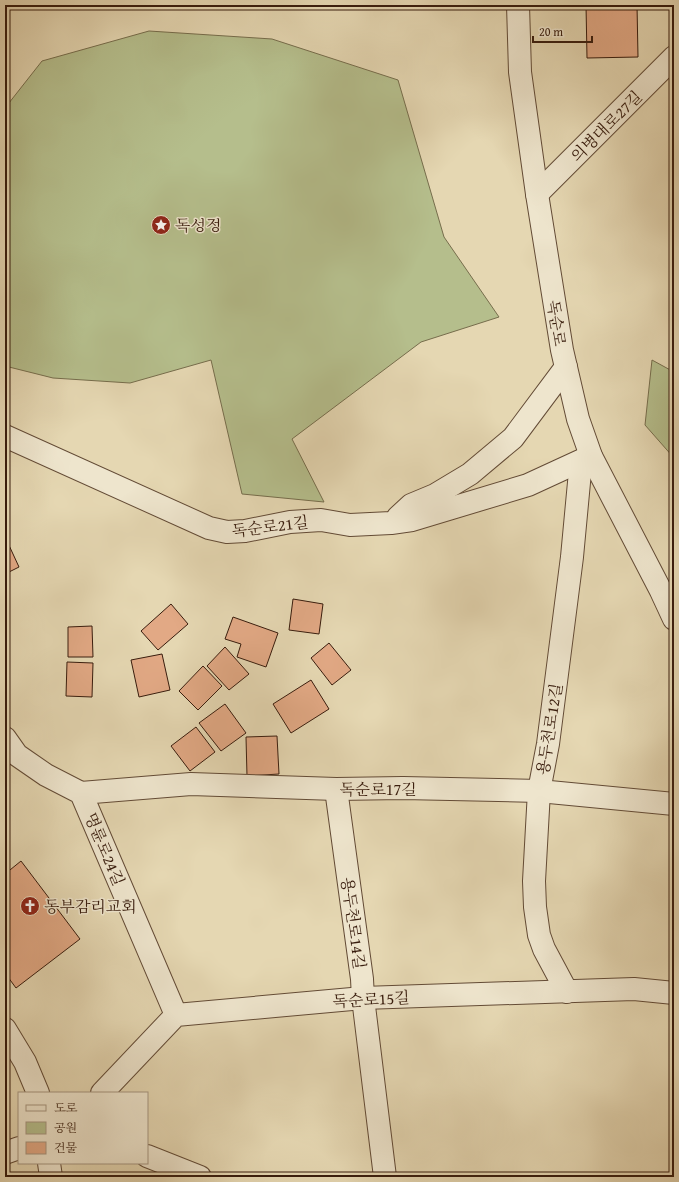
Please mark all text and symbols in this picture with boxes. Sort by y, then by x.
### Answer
scale bar [533,18,592,44]
text: 20 m [539,23,563,40]
street label: 의병대로27길 [565,85,647,167]
place label: 독성정 [175,213,221,237]
place icon: 독성정 [150,214,172,236]
street label: 독순로 [542,298,573,348]
street label: 독순로21길 [230,509,310,543]
street label: 용두천로12길 [530,681,568,777]
street label: 독순로17길 [339,777,417,801]
street label: 명륜로24길 [79,809,131,889]
street label: 용두천로14길 [336,875,372,971]
place label: 동부감리교회 [44,894,137,918]
church icon: 동부감리교회 [19,895,41,917]
street label: 독순로15길 [332,985,410,1013]
legend [18,1092,148,1164]
text: 도로 [54,1099,78,1116]
text: 공원 [54,1119,77,1136]
text: 건물 [54,1139,78,1156]

